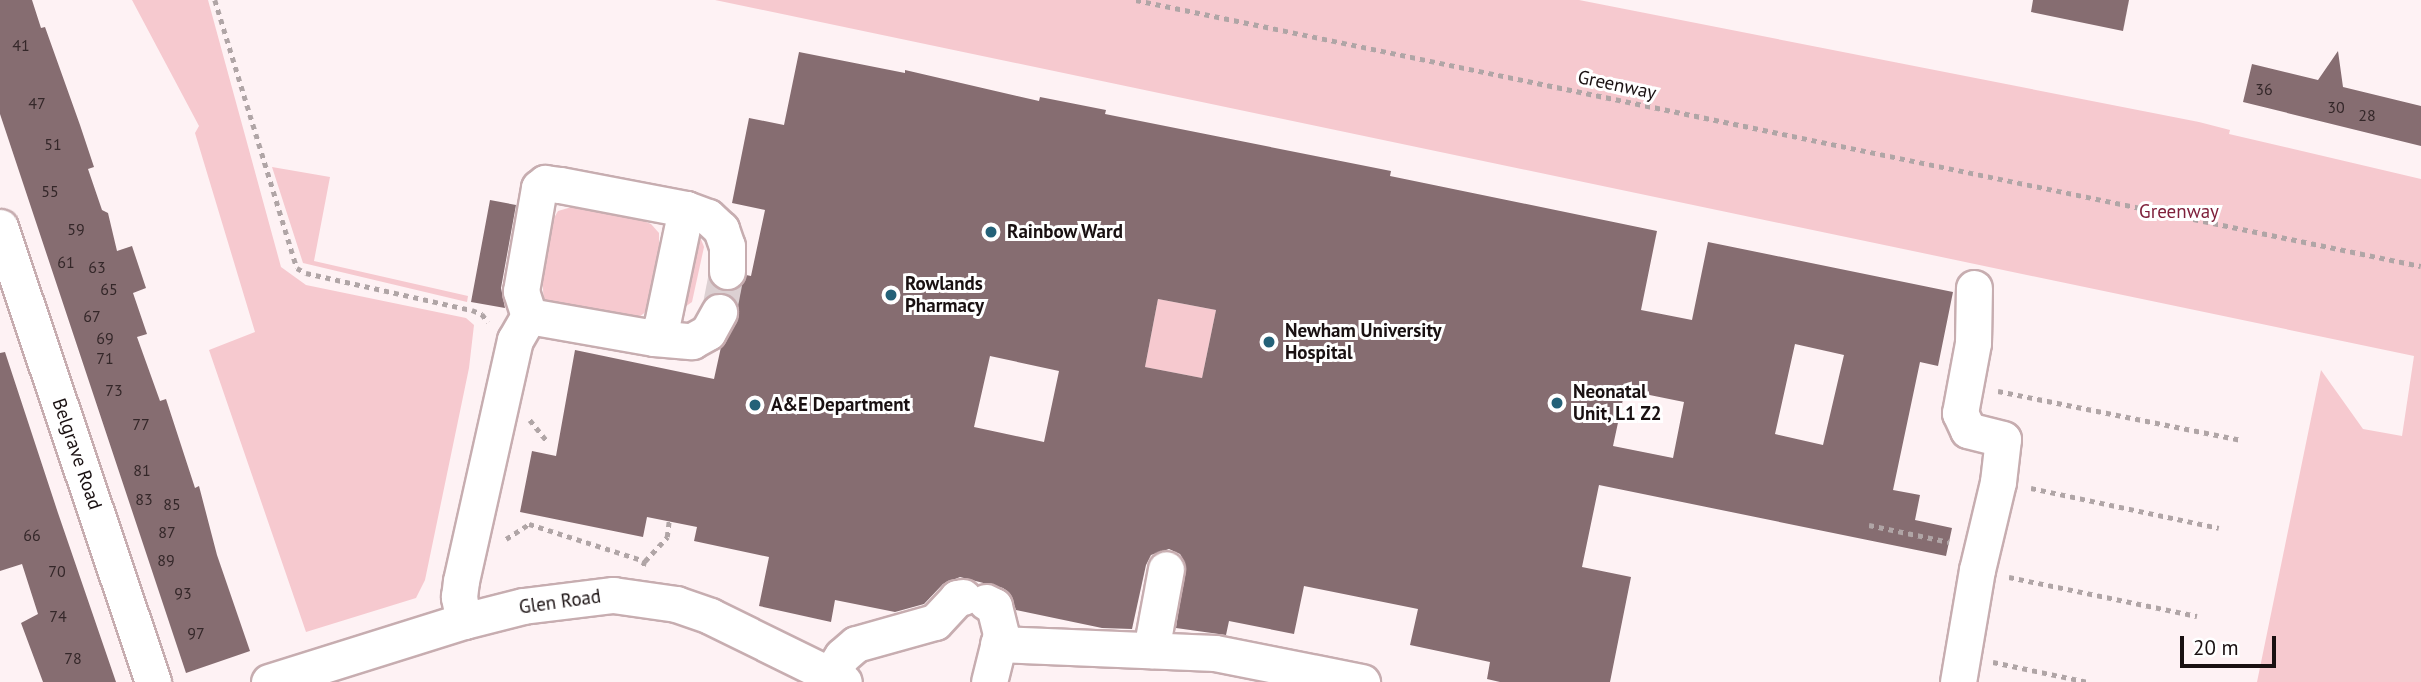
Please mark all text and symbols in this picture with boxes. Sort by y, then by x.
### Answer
house number: 41 [12,35,30,55]
street label: Greenway [1576,66,1658,104]
house number: 36 [2255,79,2273,99]
house number: 47 [28,93,46,113]
house number: 30 [2327,97,2345,117]
house number: 28 [2358,105,2376,125]
house number: 51 [44,134,62,154]
house number: 55 [41,181,59,201]
park label: Greenway [2139,201,2219,223]
house number: 59 [67,219,85,239]
place label: Rainbow Ward [1007,221,1124,243]
marker: Rainbow Ward [981,222,1001,242]
house number: 61 [57,252,75,272]
house number: 63 [88,257,106,277]
place label: Rowlands Pharmacy [905,273,984,317]
house number: 65 [100,279,118,299]
marker: Rowlands Pharmacy [883,287,899,303]
house number: 67 [83,306,101,326]
place label: Newham University Hospital [1285,320,1442,364]
house number: 69 [96,328,114,348]
marker: Newham University Hospital [1259,332,1279,352]
house number: 71 [96,348,114,368]
house number: 73 [105,380,123,400]
place label: Neonatal Unit, L1 Z2 [1573,381,1663,425]
marker: Neonatal Unit, L1 Z2 [1547,393,1567,413]
place label: A&E Department [771,394,910,416]
street label: Belgrave Road [47,395,107,513]
marker: A&E Department [745,395,765,415]
house number: 77 [132,414,150,434]
house number: 81 [133,460,151,480]
house number: 83 [135,489,153,509]
house number: 85 [163,494,181,514]
house number: 87 [158,522,176,542]
house number: 66 [23,525,41,545]
house number: 89 [157,550,175,570]
house number: 70 [48,561,66,581]
house number: 93 [174,583,192,603]
street label: Glen Road [518,585,602,619]
house number: 74 [49,606,67,626]
scale bar [2183,622,2279,666]
house number: 97 [187,623,205,643]
text: 20 m [2193,634,2239,661]
house number: 78 [64,648,82,668]

